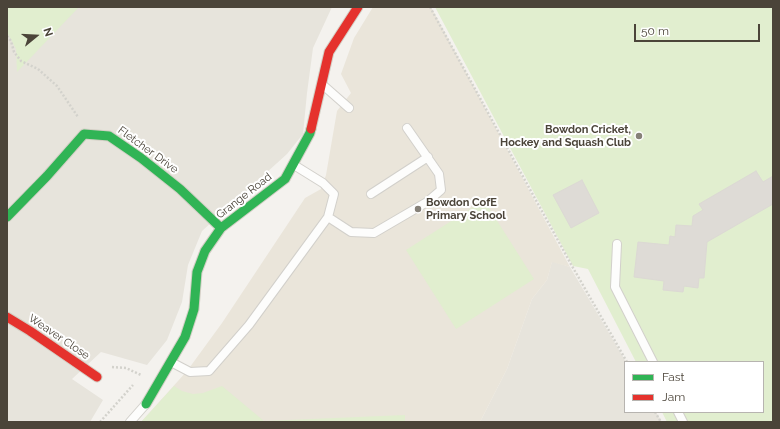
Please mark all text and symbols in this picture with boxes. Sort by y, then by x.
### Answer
north arrow [16,16,56,56]
scale bar [636,16,762,42]
text: 50 m [641,24,669,38]
text: N [40,26,55,38]
place label: Bowdon Cricket, Hockey and Squash Club [500,123,631,149]
street label: Fletcher Drive [115,124,181,176]
marker: Bowdon Cricket, Hockey and Squash Club [634,131,644,141]
street label: Grange Road [214,170,274,222]
place label: Bowdon CofE Primary School [426,196,506,222]
marker: Bowdon CofE Primary School [413,204,423,214]
street label: Weaver Close [26,312,92,362]
legend [624,361,764,413]
text: Fast [662,370,685,384]
text: Jam [662,390,685,404]

